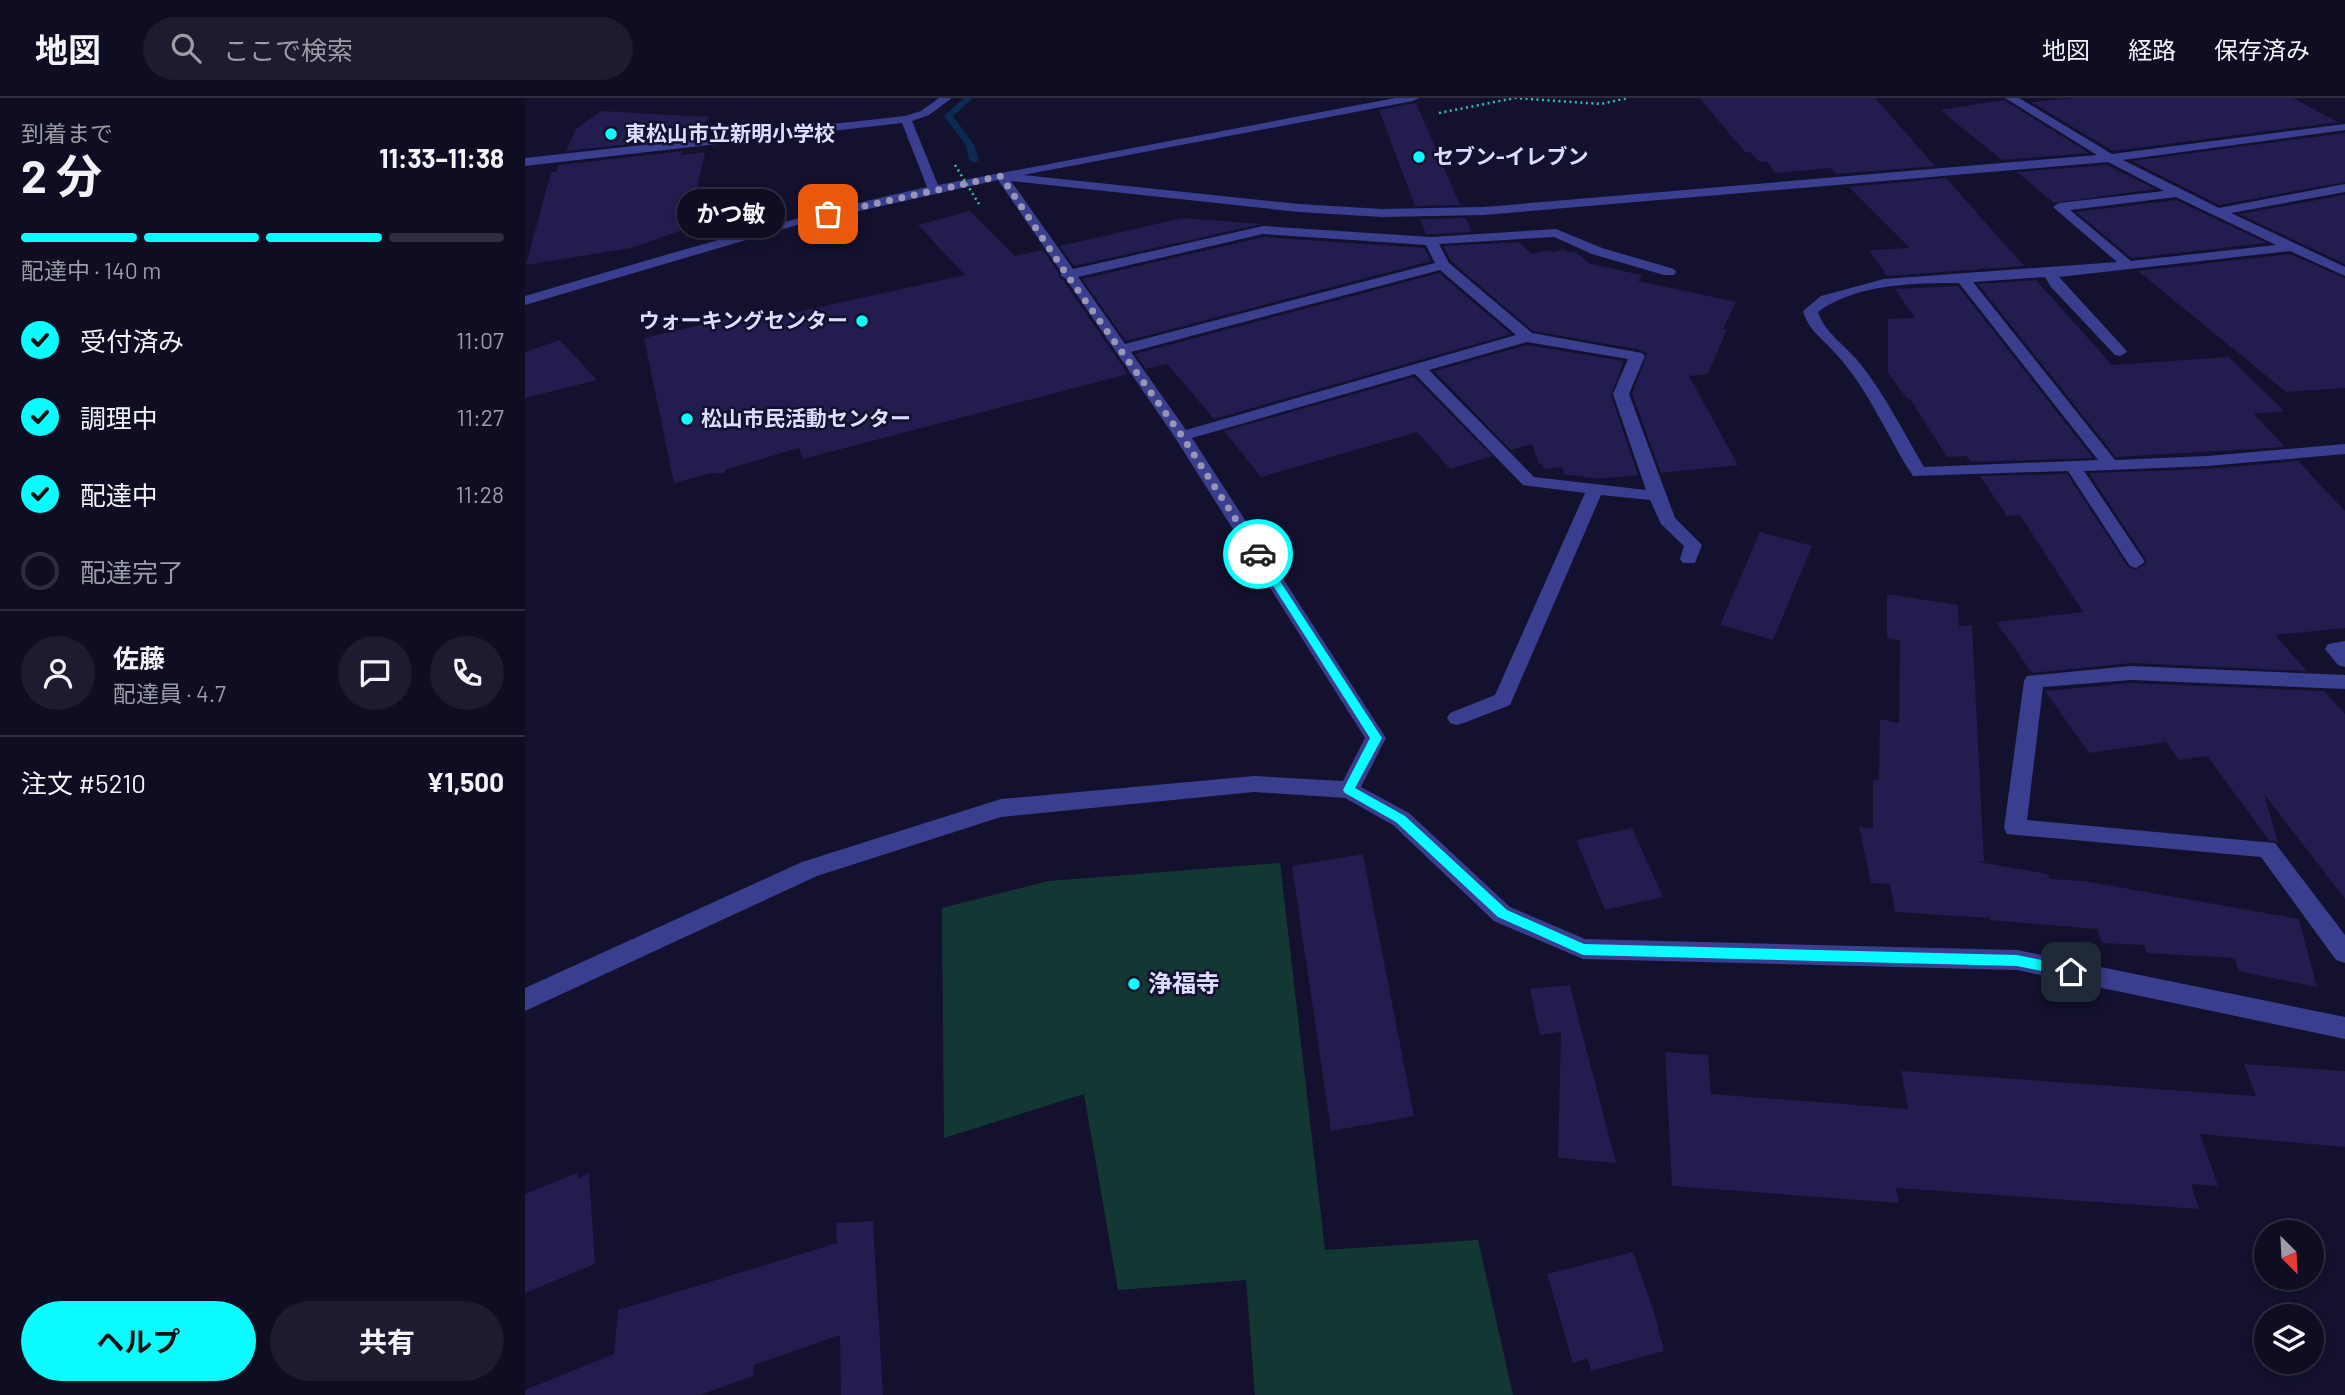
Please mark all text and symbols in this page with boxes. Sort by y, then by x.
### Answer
search box [143,17,633,80]
text: 地図 [35,29,101,69]
icon: search [167,29,205,67]
text: ここで検索 [223,34,353,65]
text: 地図 [2042,35,2090,64]
text: 経路 [2128,35,2176,64]
text: 保存済み [2214,35,2310,64]
text: 到着まで [21,119,113,147]
place label: 東松山市立新明小学校 [625,120,835,145]
marker: 東松山市立新明小学校 [603,126,619,142]
text: 11:33–11:38 [379,142,504,173]
place label: セブン-イレブン [1433,143,1589,168]
text: 2 分 [21,147,102,202]
marker: セブン-イレブン [1411,149,1427,165]
pin [798,184,858,244]
callout: かつ敏 [677,190,786,238]
icon: bag [809,195,847,233]
text: かつ敏 [697,199,766,227]
text: 配達中 · 140 m [21,256,161,284]
place label: ウォーキングセンター [639,307,848,332]
marker: ウォーキングセンター [854,313,870,329]
icon: check [21,321,59,359]
text: 受付済み [80,325,184,356]
text: 11:07 [456,326,504,354]
icon: check [21,398,59,436]
text: 調理中 [80,402,158,433]
text: 11:27 [457,403,504,431]
place label: 松山市民活動センター [701,405,911,430]
marker: 松山市民活動センター [679,411,695,427]
icon: check [21,475,59,513]
text: 配達中 [80,479,158,510]
text: 11:28 [456,480,504,508]
courier [1223,519,1293,589]
icon: car [1239,535,1277,573]
text: 配達完了 [80,556,184,587]
button: person [21,636,95,710]
button: chat [338,636,412,710]
button: phone [430,636,504,710]
text: 佐藤 [113,642,165,673]
text: 配達員 · 4.7 [113,679,226,707]
text: ¥1,500 [426,766,504,797]
text: 注文 #5210 [21,767,146,798]
pin [2041,942,2101,1002]
icon: home [2052,953,2090,991]
place label: 浄福寺 [1148,968,1220,997]
marker: 浄福寺 [1126,976,1142,992]
north arrow [2254,1220,2324,1290]
map controls [2254,1220,2324,1374]
button: ヘルプ [21,1301,256,1381]
button: 共有 [270,1301,504,1381]
button: layers [2254,1304,2324,1374]

